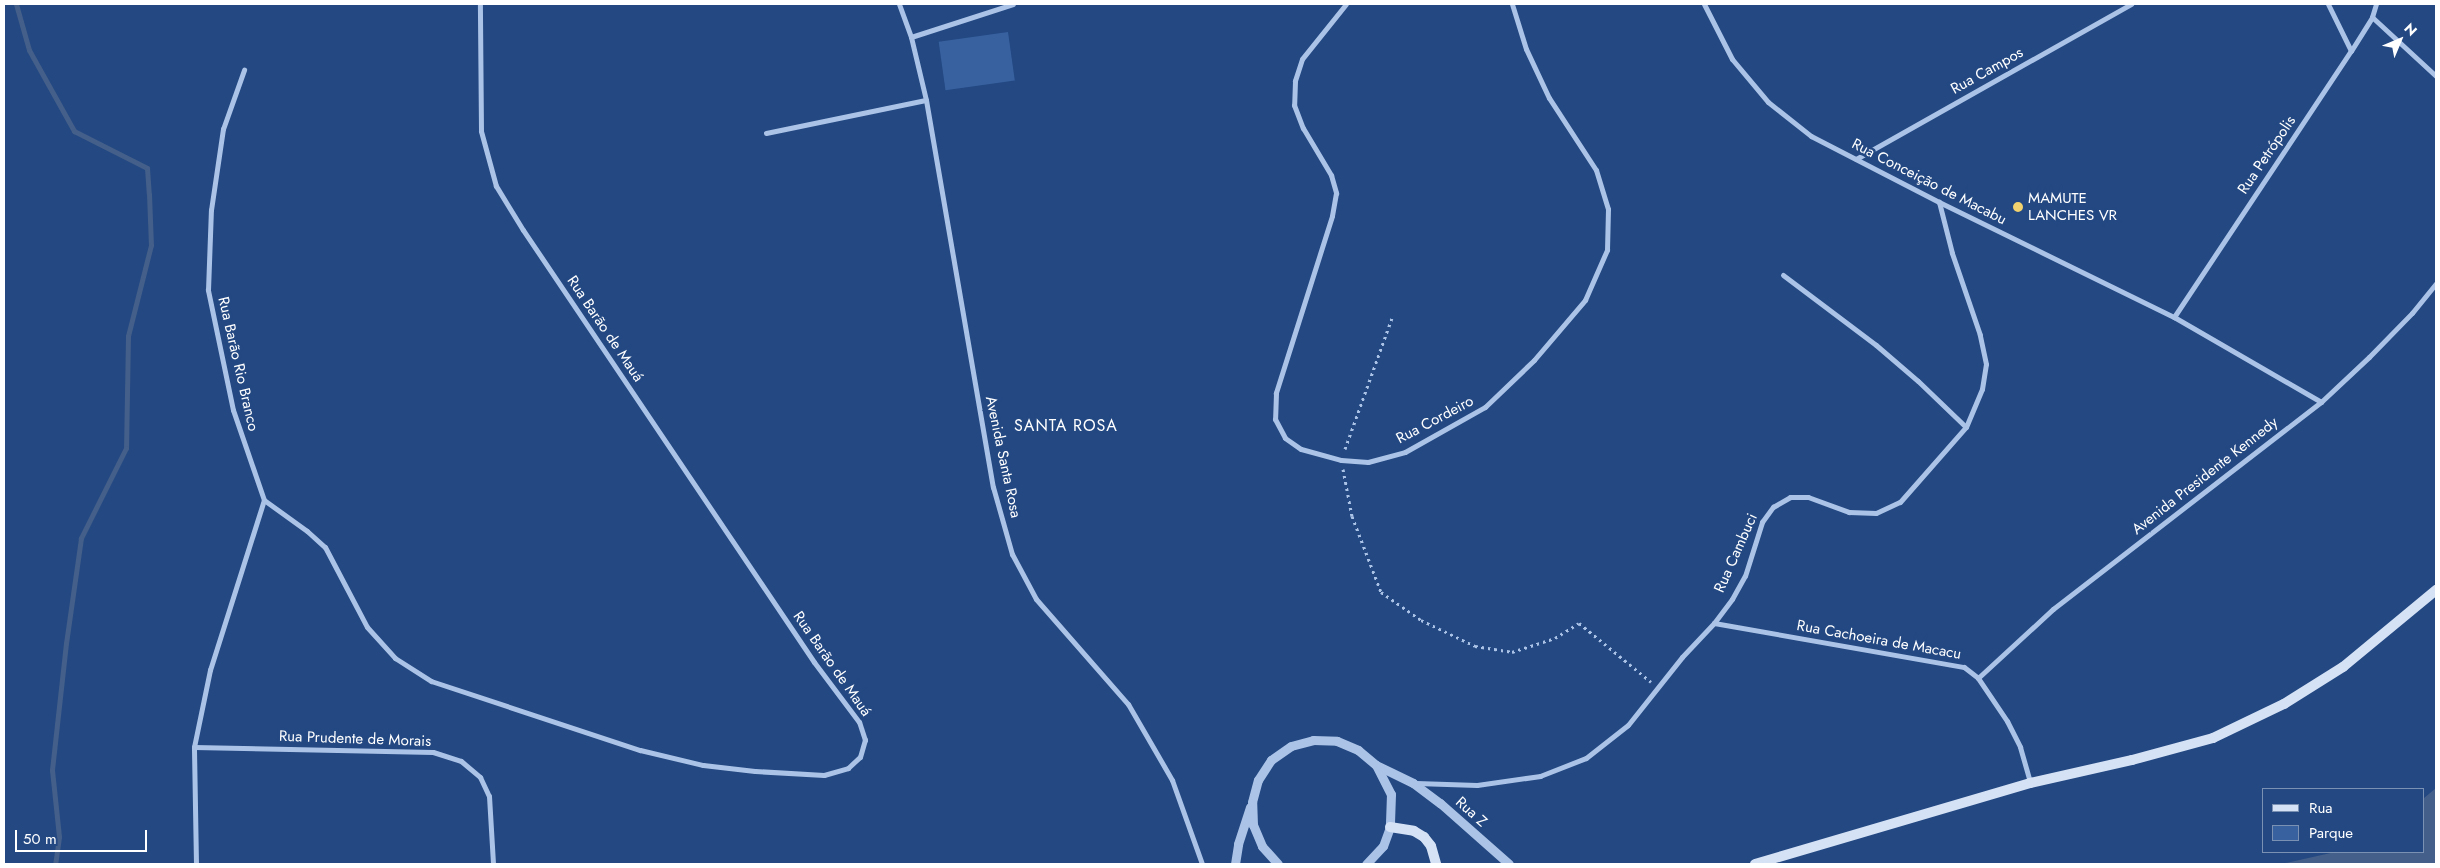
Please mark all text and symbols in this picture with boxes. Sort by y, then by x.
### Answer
north arrow [2375,15,2425,65]
text: N [2400,18,2422,40]
street label: Rua Campos [1948,44,2026,98]
street label: Rua Petrópolis [2234,113,2300,197]
street label: Rua Conceição de Macabu [1849,135,2009,229]
place label: MAMUTE LANCHES VR [2028,189,2117,224]
marker: MAMUTE LANCHES VR [2012,201,2024,213]
street label: Rua Barão de Mauá [563,273,647,385]
street label: Rua Barão Rio Branco [214,295,262,433]
street label: Rua Cordeiro [1393,392,1477,448]
street label: Avenida Santa Rosa [981,395,1025,519]
street label: Avenida Presidente Kennedy [2128,413,2282,539]
district label: SANTA ROSA [1013,416,1119,436]
street label: Rua Cambuci [1711,511,1761,595]
street label: Rua Barão de Mauá [789,608,875,720]
street label: Rua Cachoeira de Macacu [1795,617,1963,663]
street label: Rua Prudente de Morais [279,727,431,751]
legend [2262,788,2425,853]
street label: Rua Z [1452,793,1490,831]
text: Rua [2309,797,2333,819]
scale bar [18,820,150,852]
text: Parque [2309,822,2353,844]
text: 50 m [23,828,57,850]

